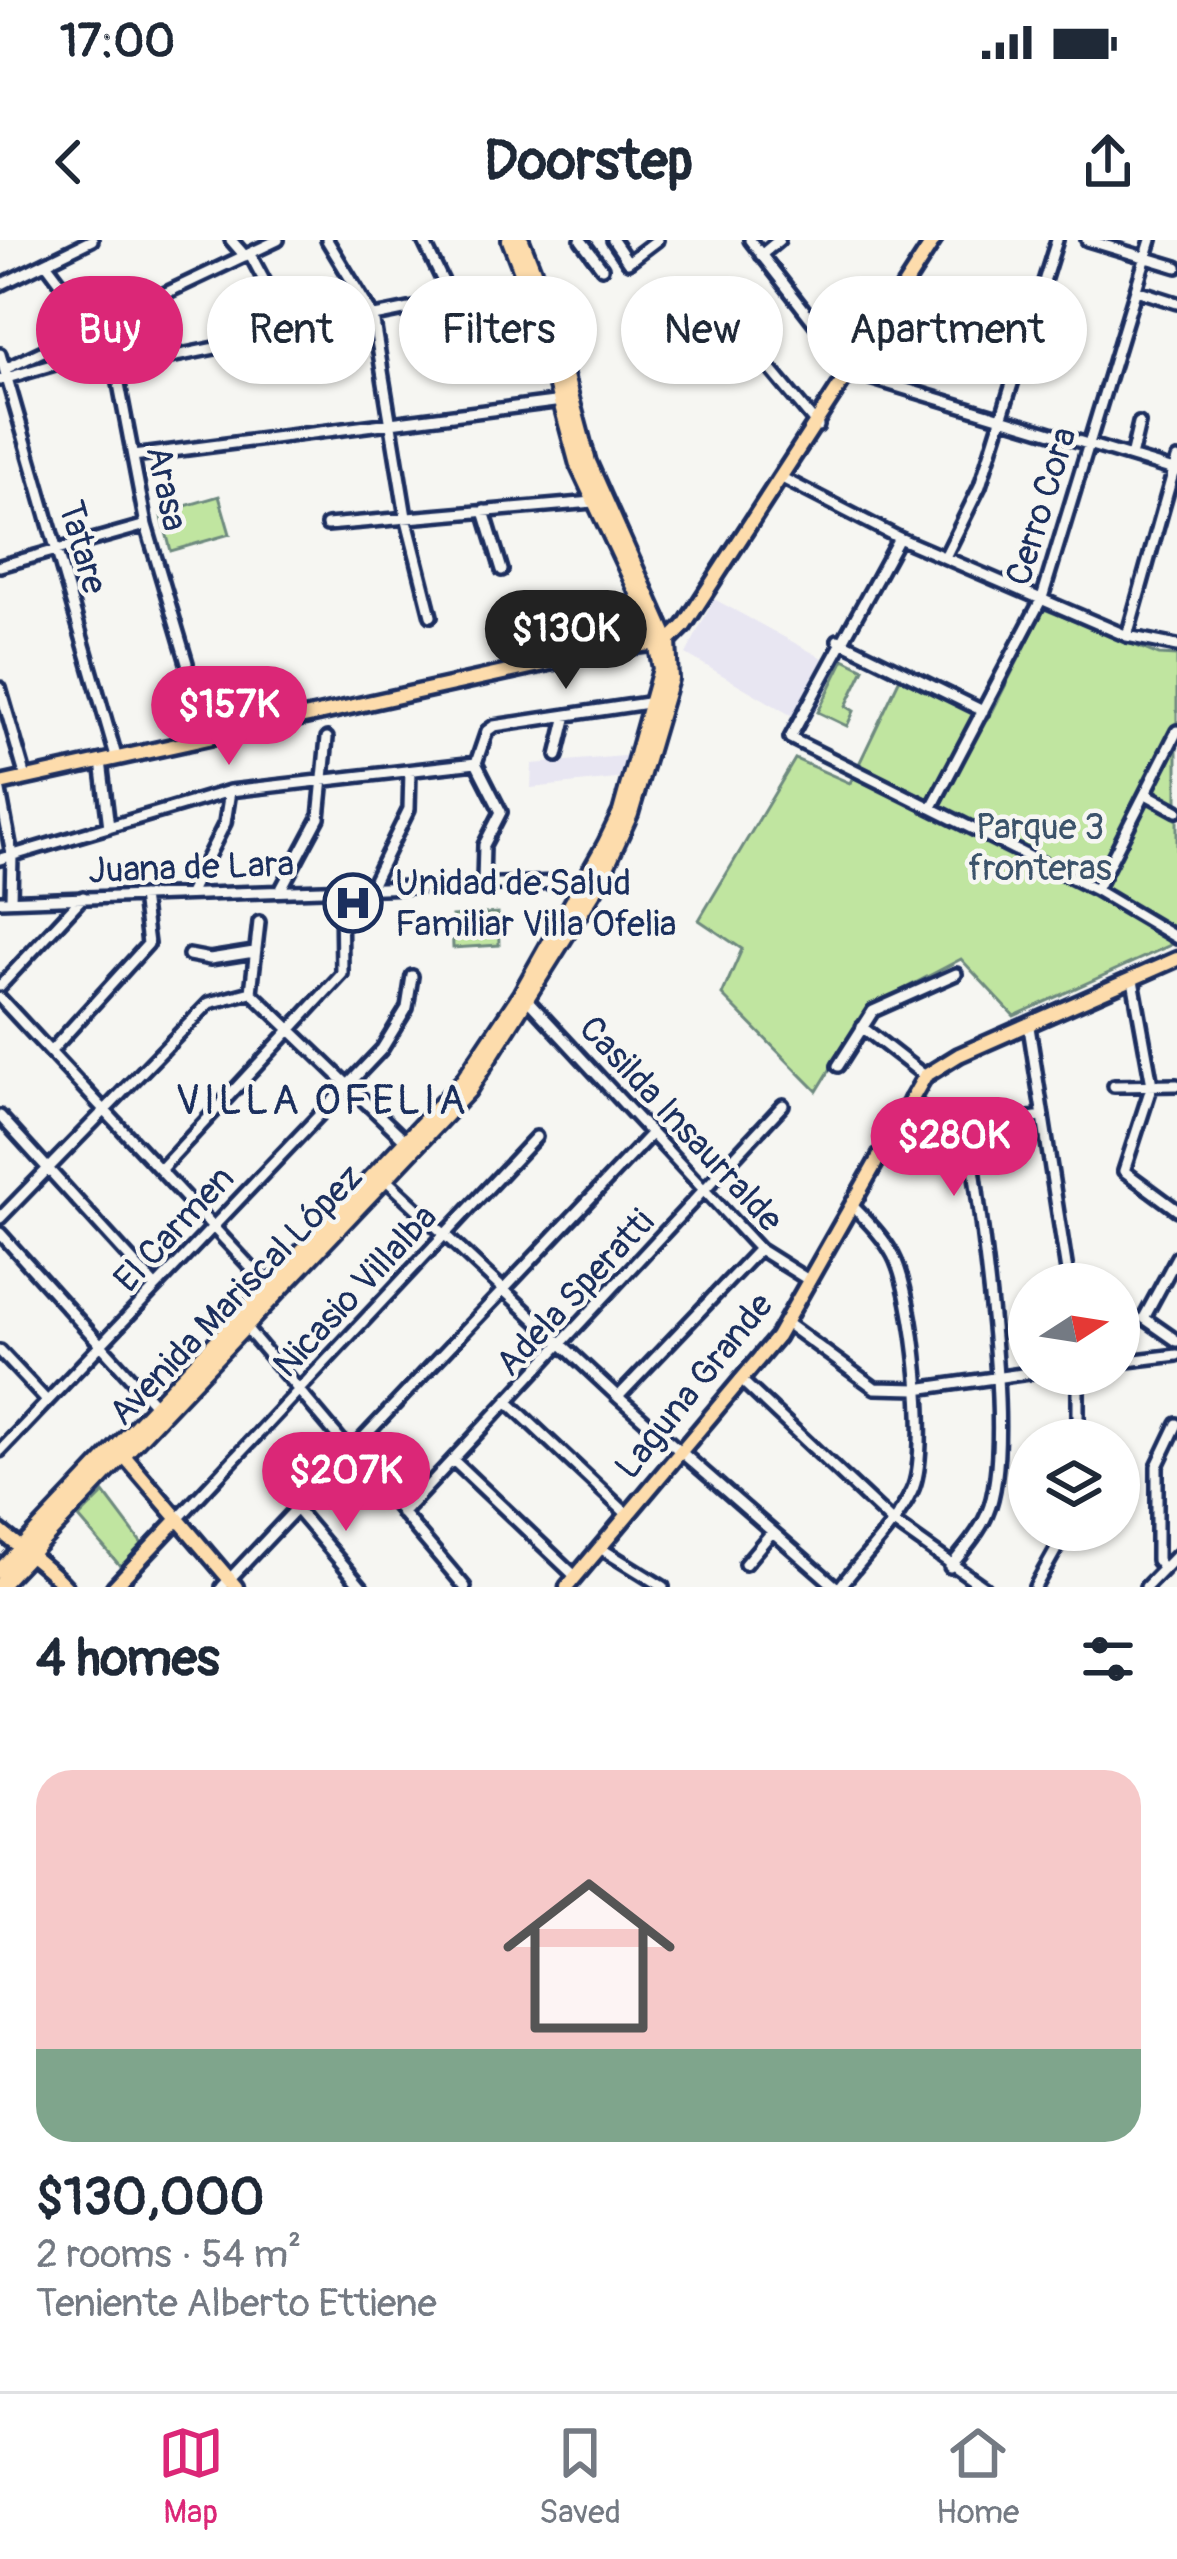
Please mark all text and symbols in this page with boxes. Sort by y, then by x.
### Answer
text: 17:00 [60,14,175,70]
text: Doorstep [484,128,693,196]
icon: back [36,129,102,195]
icon: share [1075,129,1141,195]
chip: Buy [36,276,183,384]
chip: Rent [207,276,375,384]
chip: Filters [399,276,597,384]
chip: New [621,276,783,384]
chip: Apartment [807,276,1087,384]
street label: Cerro Cora [996,422,1087,591]
street label: Arasa [136,442,197,535]
street label: Tatare [48,496,117,599]
pin: $130K [482,590,650,692]
text: $130K [512,604,620,653]
pin: $157K [145,666,313,768]
text: $157K [178,680,280,729]
park label: Parque 3 fronteras [968,805,1112,891]
street label: Juana de Lara [87,841,295,894]
place label: Unidad de Salud Familiar Villa Ofelia [395,861,676,947]
hospital icon: Unidad de Salud Familiar Villa Ofelia [322,872,384,934]
street label: Casilda Insaurralde [569,1007,793,1242]
district label: VILLA OFELIA [175,1075,469,1127]
pin: $280K [870,1097,1038,1199]
text: $280K [898,1111,1010,1160]
street label: Avenida Mariscal López [100,1155,373,1435]
street label: El Carmen [104,1157,244,1302]
street label: Nicasio Villalba [264,1195,447,1387]
street label: Adela Speratti [486,1200,664,1386]
north arrow [1008,1263,1140,1395]
map controls [1008,1263,1140,1551]
street label: Laguna Grande [605,1284,783,1488]
button: layers [1008,1419,1140,1551]
pin: $207K [262,1432,430,1534]
text: $207K [289,1446,403,1495]
icon: filters [1075,1626,1141,1692]
text: 4 homes [36,1627,220,1691]
icon: home [481,1848,697,2064]
text: $130,000 [36,2166,264,2230]
text: 2 rooms · 54 m² [36,2230,301,2279]
text: Teniente Alberto Ettiene [36,2279,437,2328]
tab: Map [158,2420,224,2533]
tab: Saved [539,2420,621,2533]
tab: Home [936,2420,1019,2533]

